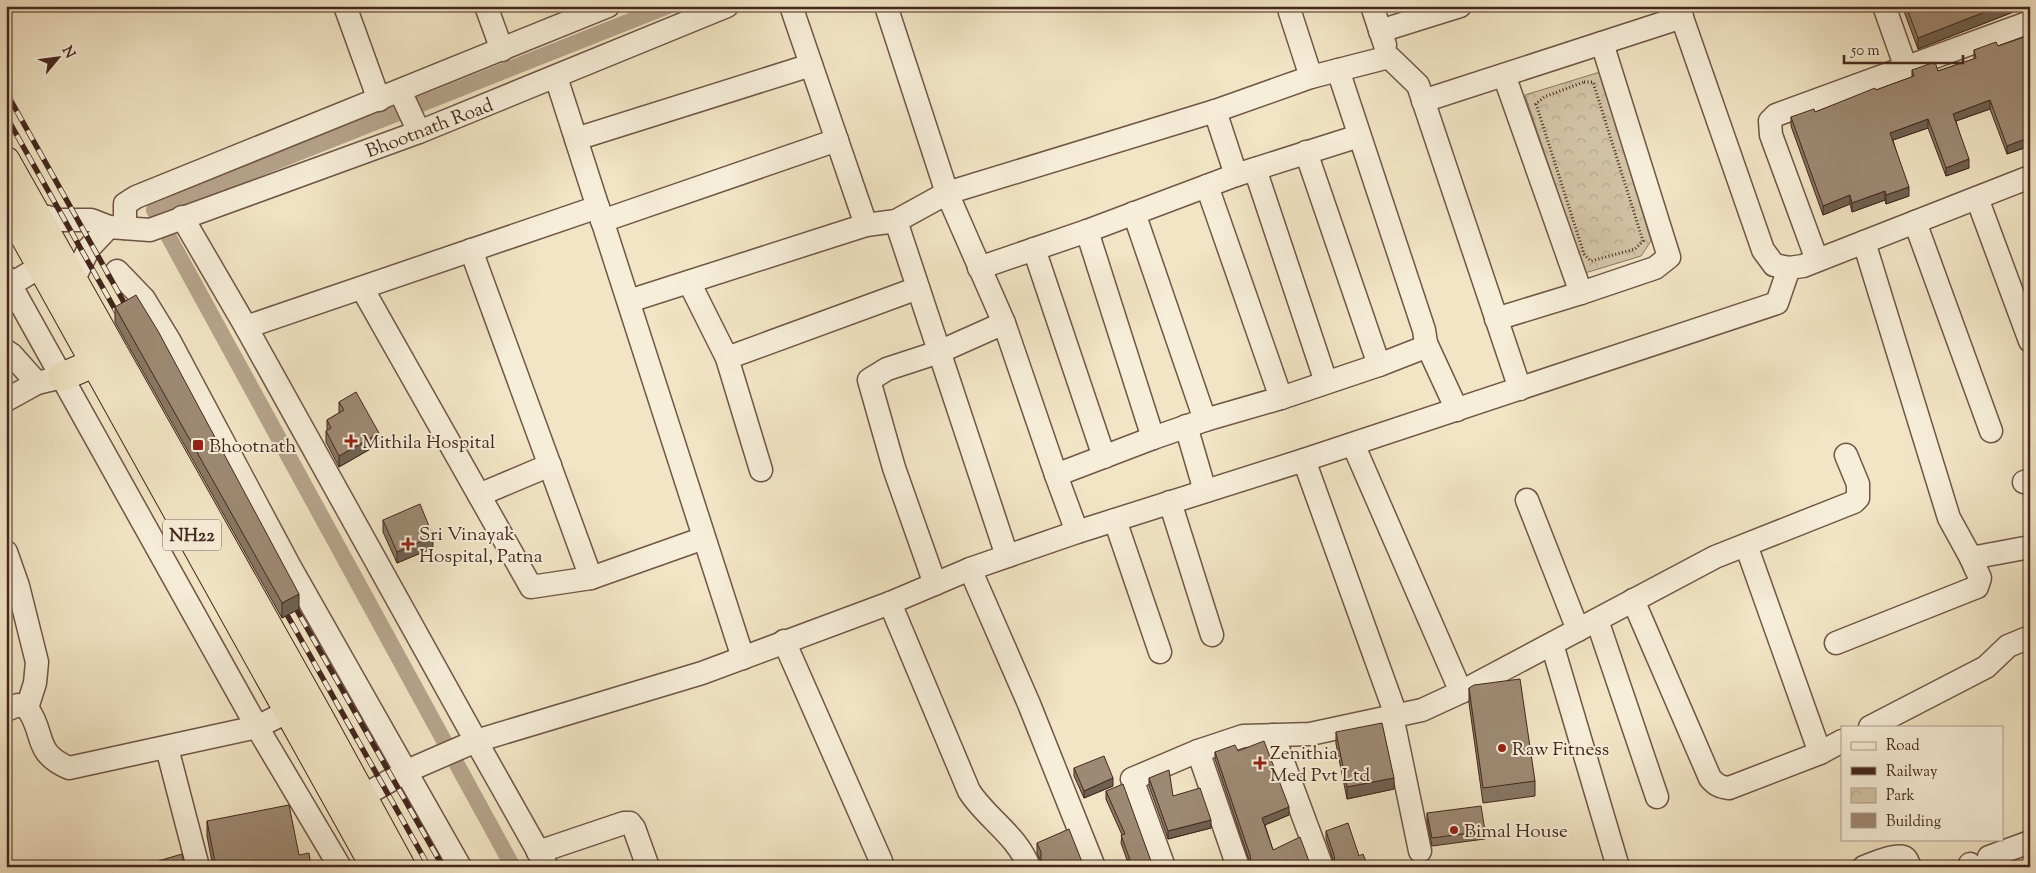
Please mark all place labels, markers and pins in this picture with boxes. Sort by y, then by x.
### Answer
place label: Mithila Hospital [362,430,495,457]
place label: Bhootnath [209,434,296,461]
marker: Mithila Hospital [344,434,358,448]
marker: Bhootnath [191,438,205,452]
place label: Sri Vinayak Hospital, Patna [419,522,543,571]
marker: Sri Vinayak Hospital, Patna [401,537,415,551]
place label: Raw Fitness [1512,737,1609,764]
place label: Zenithia Med Pvt Ltd [1270,741,1371,790]
marker: Raw Fitness [1496,742,1508,754]
marker: Zenithia Med Pvt Ltd [1254,757,1266,769]
place label: Bimal House [1464,819,1568,846]
marker: Bimal House [1448,824,1460,836]

